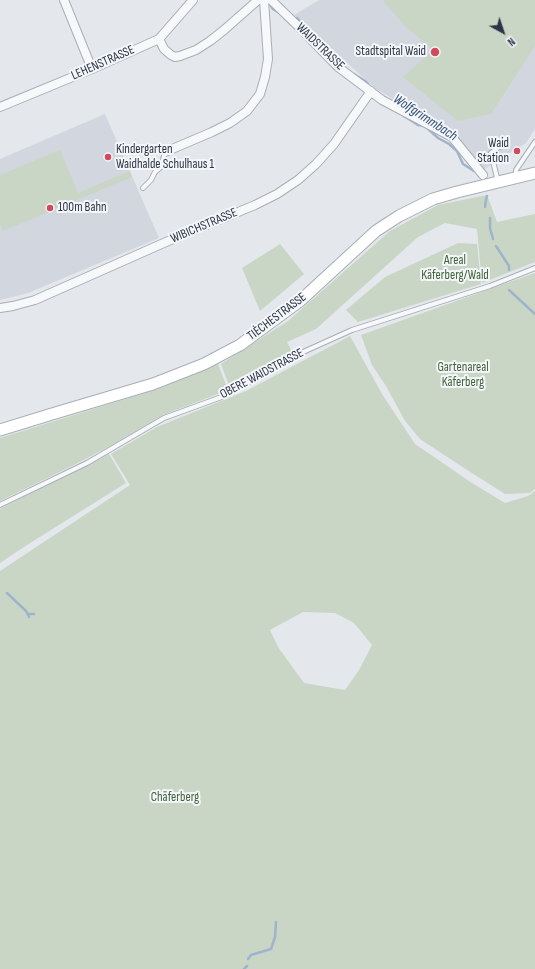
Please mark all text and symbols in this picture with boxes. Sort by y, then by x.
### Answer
north arrow [483,12,523,52]
street label: WAIDSTRASSE [293,20,347,74]
text: N [505,35,517,48]
street label: LEHENSTRASSE [69,42,137,84]
place label: Stadtspital Waid [355,44,426,60]
marker: Stadtspital Waid [429,46,441,58]
water label: Wolfgrimmbach [390,91,460,145]
place label: Waid Station [477,136,509,167]
place label: Kindergarten Waidhalde Schulhaus 1 [116,142,214,173]
marker: Waid Station [512,146,522,156]
marker: Kindergarten Waidhalde Schulhaus 1 [103,152,113,162]
place label: 100m Bahn [58,200,107,216]
marker: 100m Bahn [45,203,55,213]
street label: WIBICHSTRASSE [168,205,240,247]
park label: Areal Käferberg/Wald [421,253,489,284]
street label: TIÈCHESTRASSE [244,290,310,344]
street label: OBERE WAIDSTRASSE [218,345,306,403]
park label: Gartenareal Käferberg [437,360,489,391]
park label: Chäferberg [151,790,199,806]

